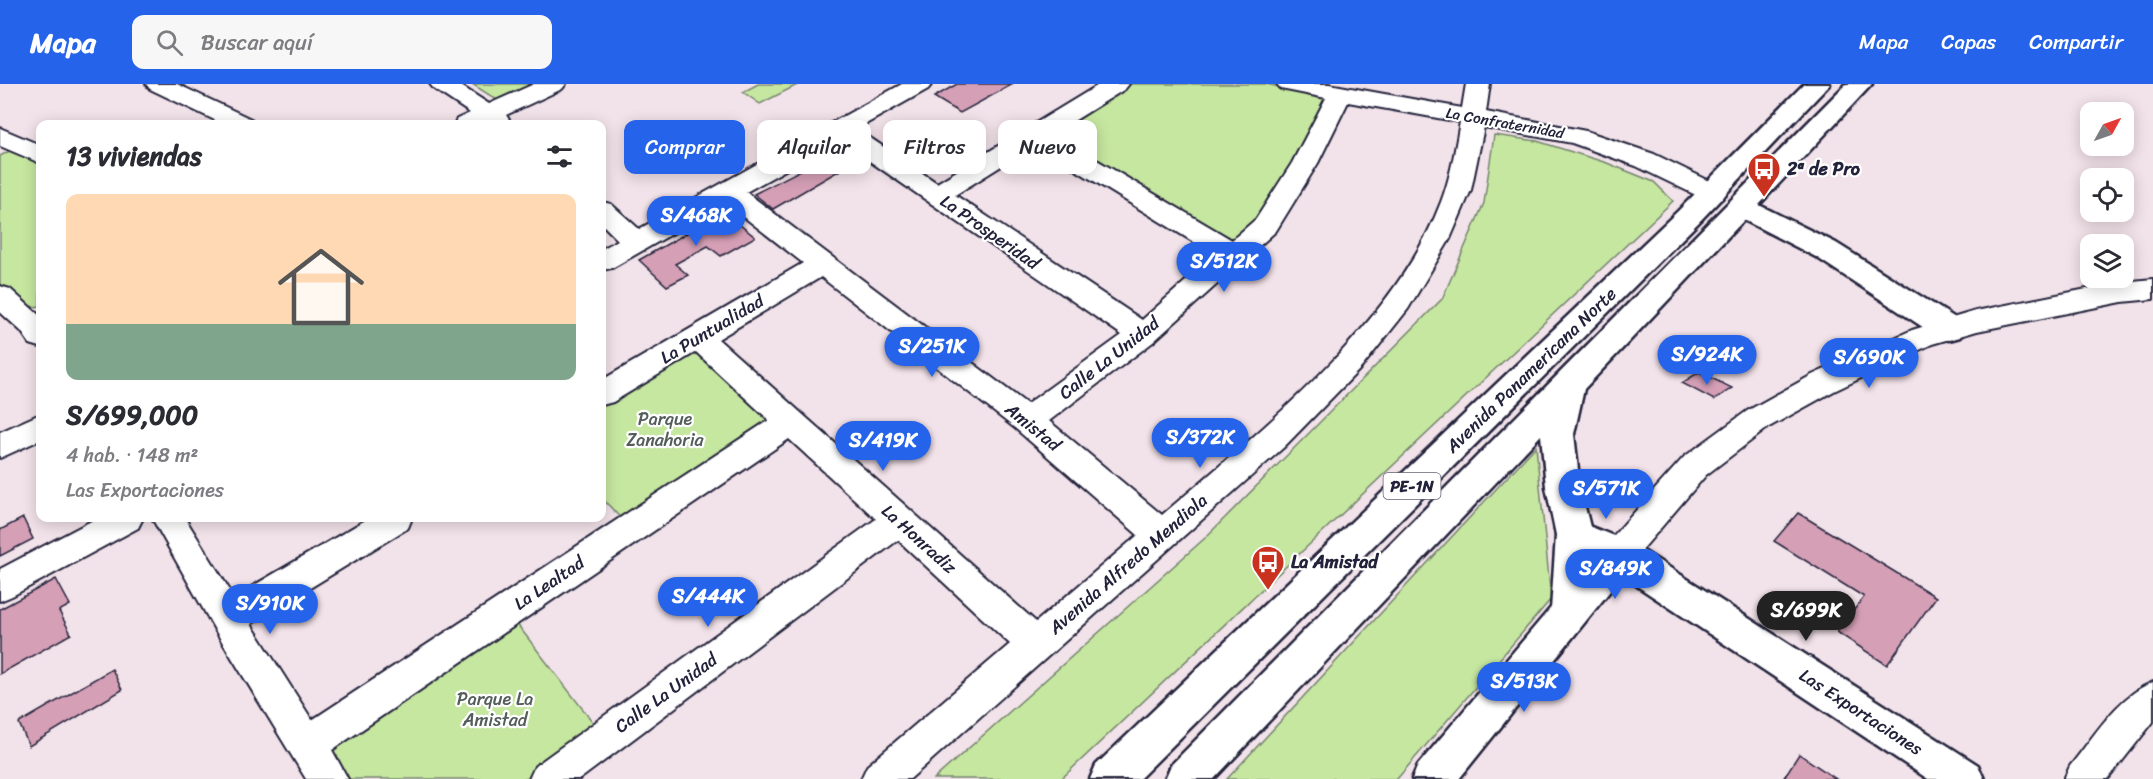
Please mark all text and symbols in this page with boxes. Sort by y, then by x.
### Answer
search box [132,15,552,69]
text: Mapa [30,18,96,67]
text: Buscar aquí [201,23,313,62]
text: Mapa [1859,23,1908,61]
text: Capas [1941,23,1996,61]
text: Compartir [2029,23,2123,61]
icon: search [153,26,186,59]
street label: La Confraternidad [1444,100,1567,146]
north arrow [2080,102,2134,156]
map controls [2080,102,2134,288]
chip: Comprar [624,120,745,174]
chip: Alquilar [757,120,871,174]
chip: Filtros [883,120,986,174]
chip: Nuevo [998,120,1097,174]
text: 13 viviendas [66,133,202,179]
icon: filters [543,140,576,173]
bus stop icon: 2ª de Pro [1746,151,1782,198]
place label: 2ª de Pro [1786,153,1861,185]
button: locate [2080,168,2134,222]
street label: La Prosperidad [933,186,1048,279]
pin: S/468K [647,196,745,247]
text: S/468K [661,198,731,233]
icon: home [267,233,375,341]
button: layers [2080,234,2134,288]
pin: S/512K [1175,242,1273,293]
text: S/512K [1191,244,1257,279]
street label: Avenida Panamericana Norte [1437,279,1624,462]
street label: La Puntualidad [654,284,772,373]
street label: Calle La Unidad [1051,307,1168,408]
pin: S/251K [883,327,981,378]
text: S/251K [899,329,965,364]
pin: S/924K [1658,335,1756,386]
text: S/924K [1672,337,1742,372]
pin: S/690K [1820,338,1918,389]
text: S/690K [1834,340,1904,375]
text: S/699,000 [66,392,198,438]
street label: Amistad [997,394,1069,461]
park label: Parque Zanahoria [626,403,705,456]
pin: S/372K [1151,418,1249,469]
text: S/372K [1166,420,1234,455]
pin: S/419K [834,421,932,472]
text: S/419K [849,423,917,458]
text: 4 hab. · 148 m² [66,438,198,473]
pin: S/571K [1557,469,1655,520]
text: S/571K [1573,471,1639,506]
text: Las Exportaciones [66,473,224,508]
road number: PE-1N [1384,473,1440,499]
street label: Avenida Alfredo Mendiola [1040,485,1215,643]
street label: La Honradiz [874,496,965,582]
bus stop icon: La Amistad [1250,544,1286,591]
street label: La Lealtad [507,546,592,619]
place label: La Amistad [1291,546,1379,578]
pin: S/849K [1566,549,1664,600]
text: S/849K [1579,551,1651,586]
pin: S/444K [659,577,757,628]
text: S/444K [672,579,744,614]
pin: S/910K [221,584,319,635]
text: S/910K [236,586,304,621]
pin: S/699K [1757,591,1855,642]
text: S/699K [1771,593,1841,628]
street label: Calle La Unidad [608,644,726,742]
street label: Las Exportaciones [1793,660,1930,765]
pin: S/513K [1475,662,1573,713]
text: S/513K [1491,664,1557,699]
park label: Parque La Amistad [457,683,533,736]

